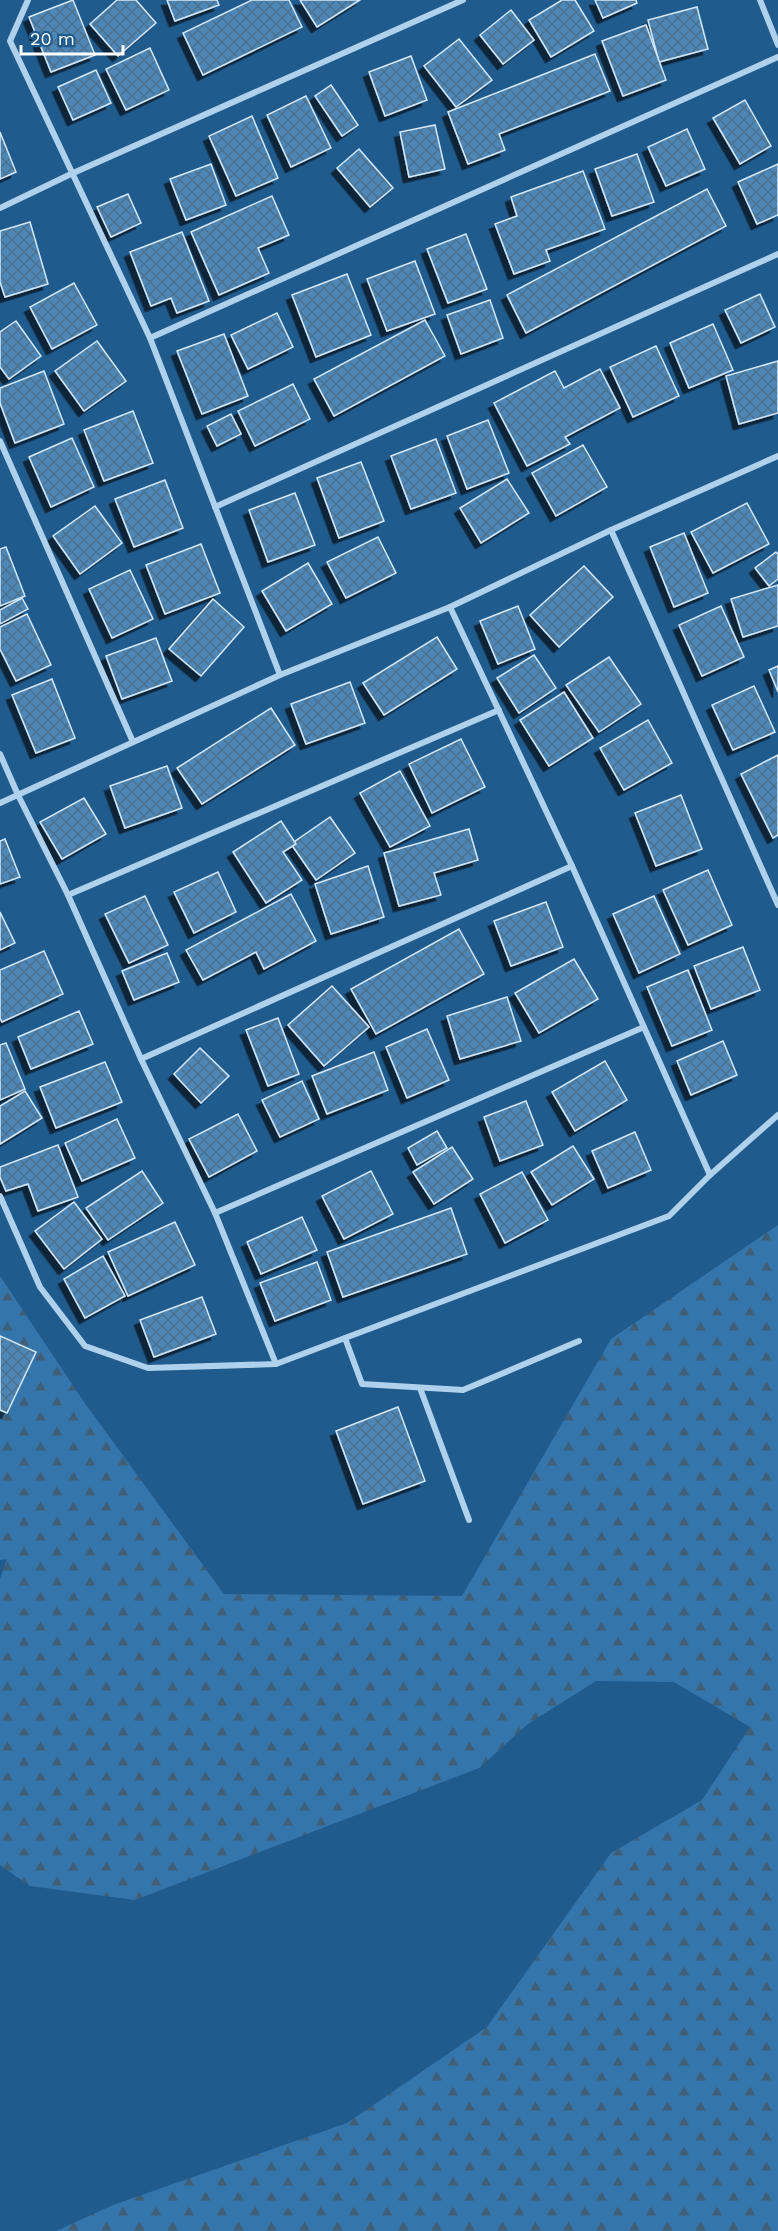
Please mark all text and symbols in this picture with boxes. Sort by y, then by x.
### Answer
scale bar [21,18,123,56]
text: 20 m [30,28,75,49]

